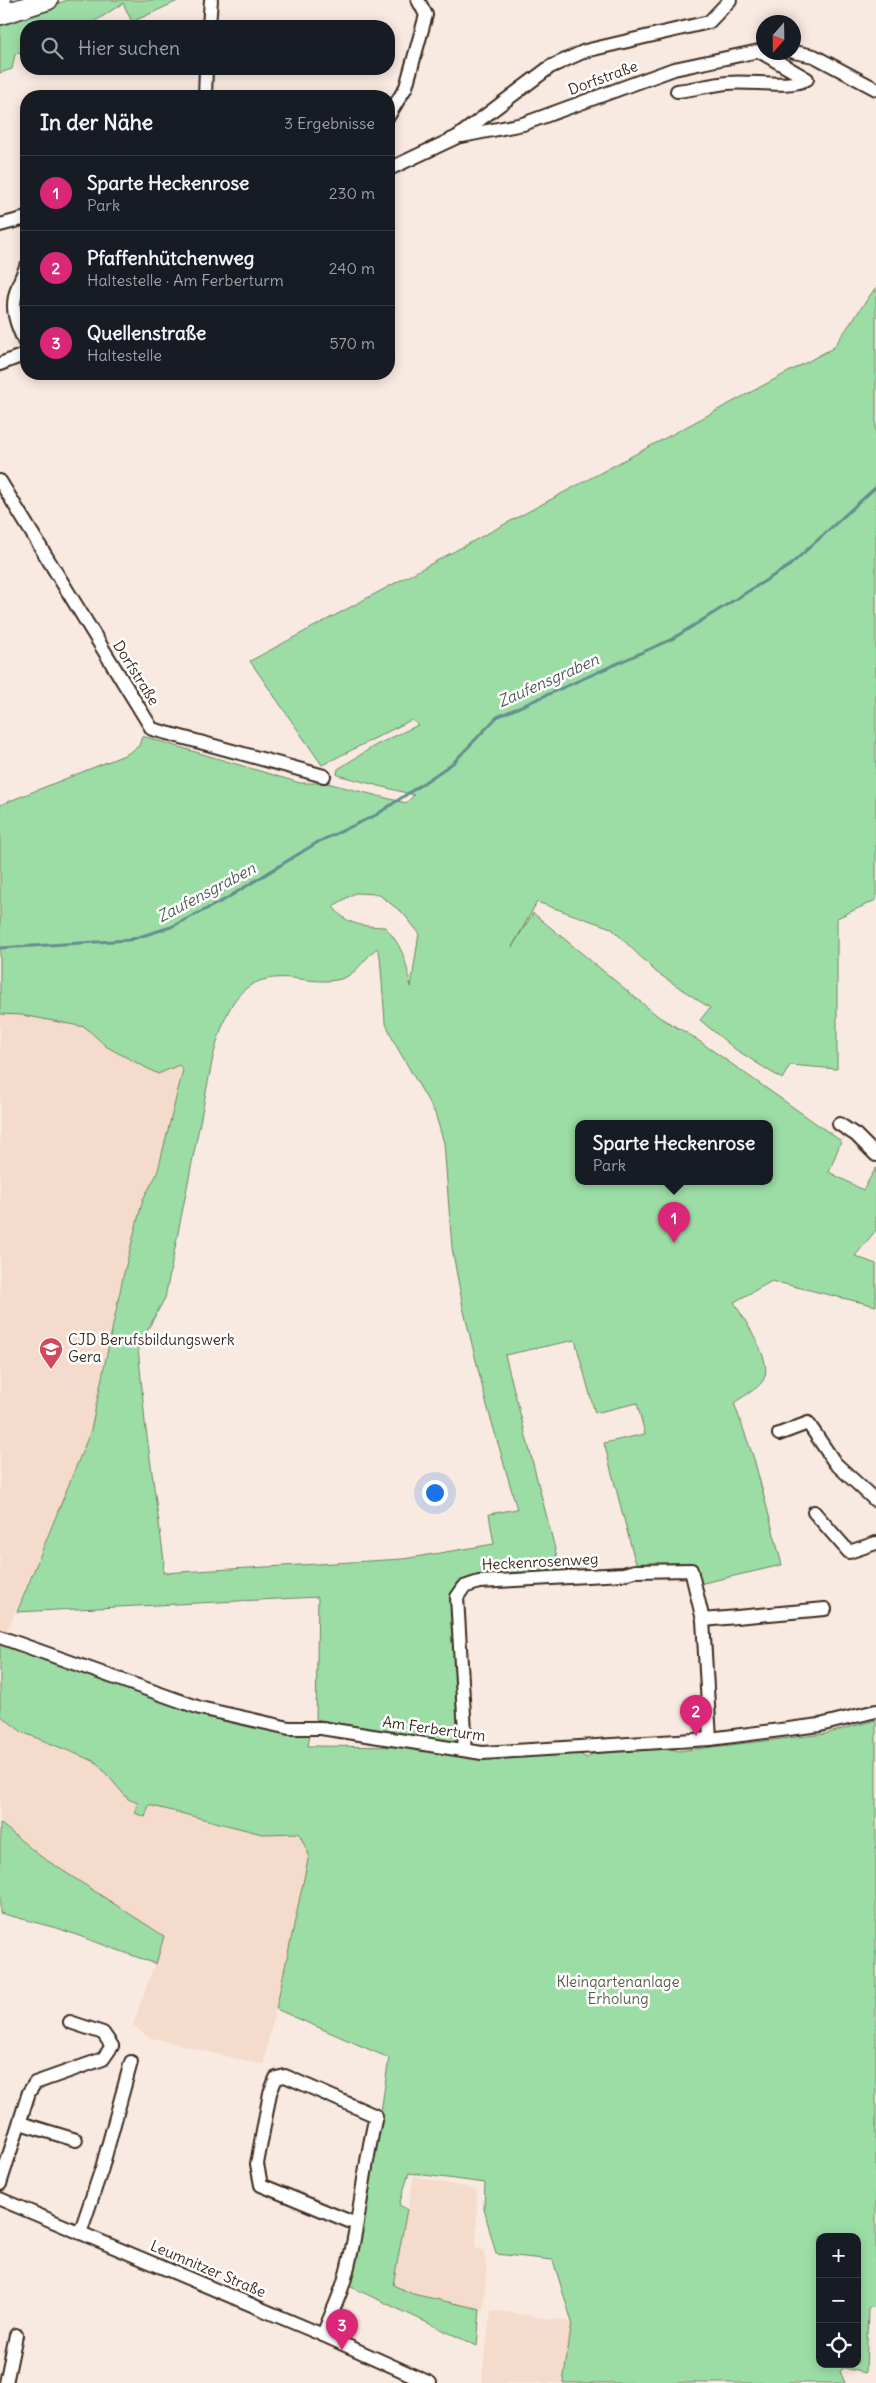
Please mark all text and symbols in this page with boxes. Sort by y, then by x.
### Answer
north arrow [756,15,801,60]
search box [20,20,395,75]
icon: search [38,34,66,62]
text: Hier suchen [78,36,180,60]
street label: Dorfstraße [565,56,640,99]
text: In der Nähe [40,109,153,136]
text: 3 Ergebnisse [284,113,375,133]
text: Sparte Heckenrose [87,171,249,195]
text: 1 [53,183,59,203]
text: 230 m [329,183,375,203]
text: Park [87,195,120,215]
text: Pfaffenhütchenweg [87,246,254,270]
text: 2 [52,258,60,278]
text: 240 m [329,258,375,278]
text: Haltestelle · Am Ferberturm [87,270,284,290]
text: Quellenstraße [87,321,206,345]
text: 3 [51,333,61,353]
text: 570 m [330,333,375,353]
text: Haltestelle [87,345,162,365]
street label: Dorfstraße [109,637,164,709]
water label: Zaufensgraben [494,649,602,711]
water label: Zaufensgraben [153,857,259,926]
popup [575,1120,773,1185]
text: Sparte Heckenrose [593,1131,755,1155]
text: Park [593,1155,626,1175]
pin: 1 [658,1202,690,1243]
place label: CJD Berufsbildungswerk Gera [68,1330,235,1366]
school or university icon: CJD Berufsbildungswerk Gera [38,1336,64,1370]
your location [422,1480,448,1506]
street label: Heckenrosenweg [481,1549,599,1574]
pin: 2 [680,1695,712,1736]
street label: Am Ferberturm [381,1712,487,1745]
park label: Kleingartenanlage Erholung [556,1972,680,2008]
map controls [816,2233,861,2368]
button: + [816,2233,861,2278]
street label: Leumnitzer Straße [148,2236,269,2301]
button: − [816,2278,861,2323]
pin: 3 [326,2309,358,2350]
button: locate [816,2323,861,2368]

